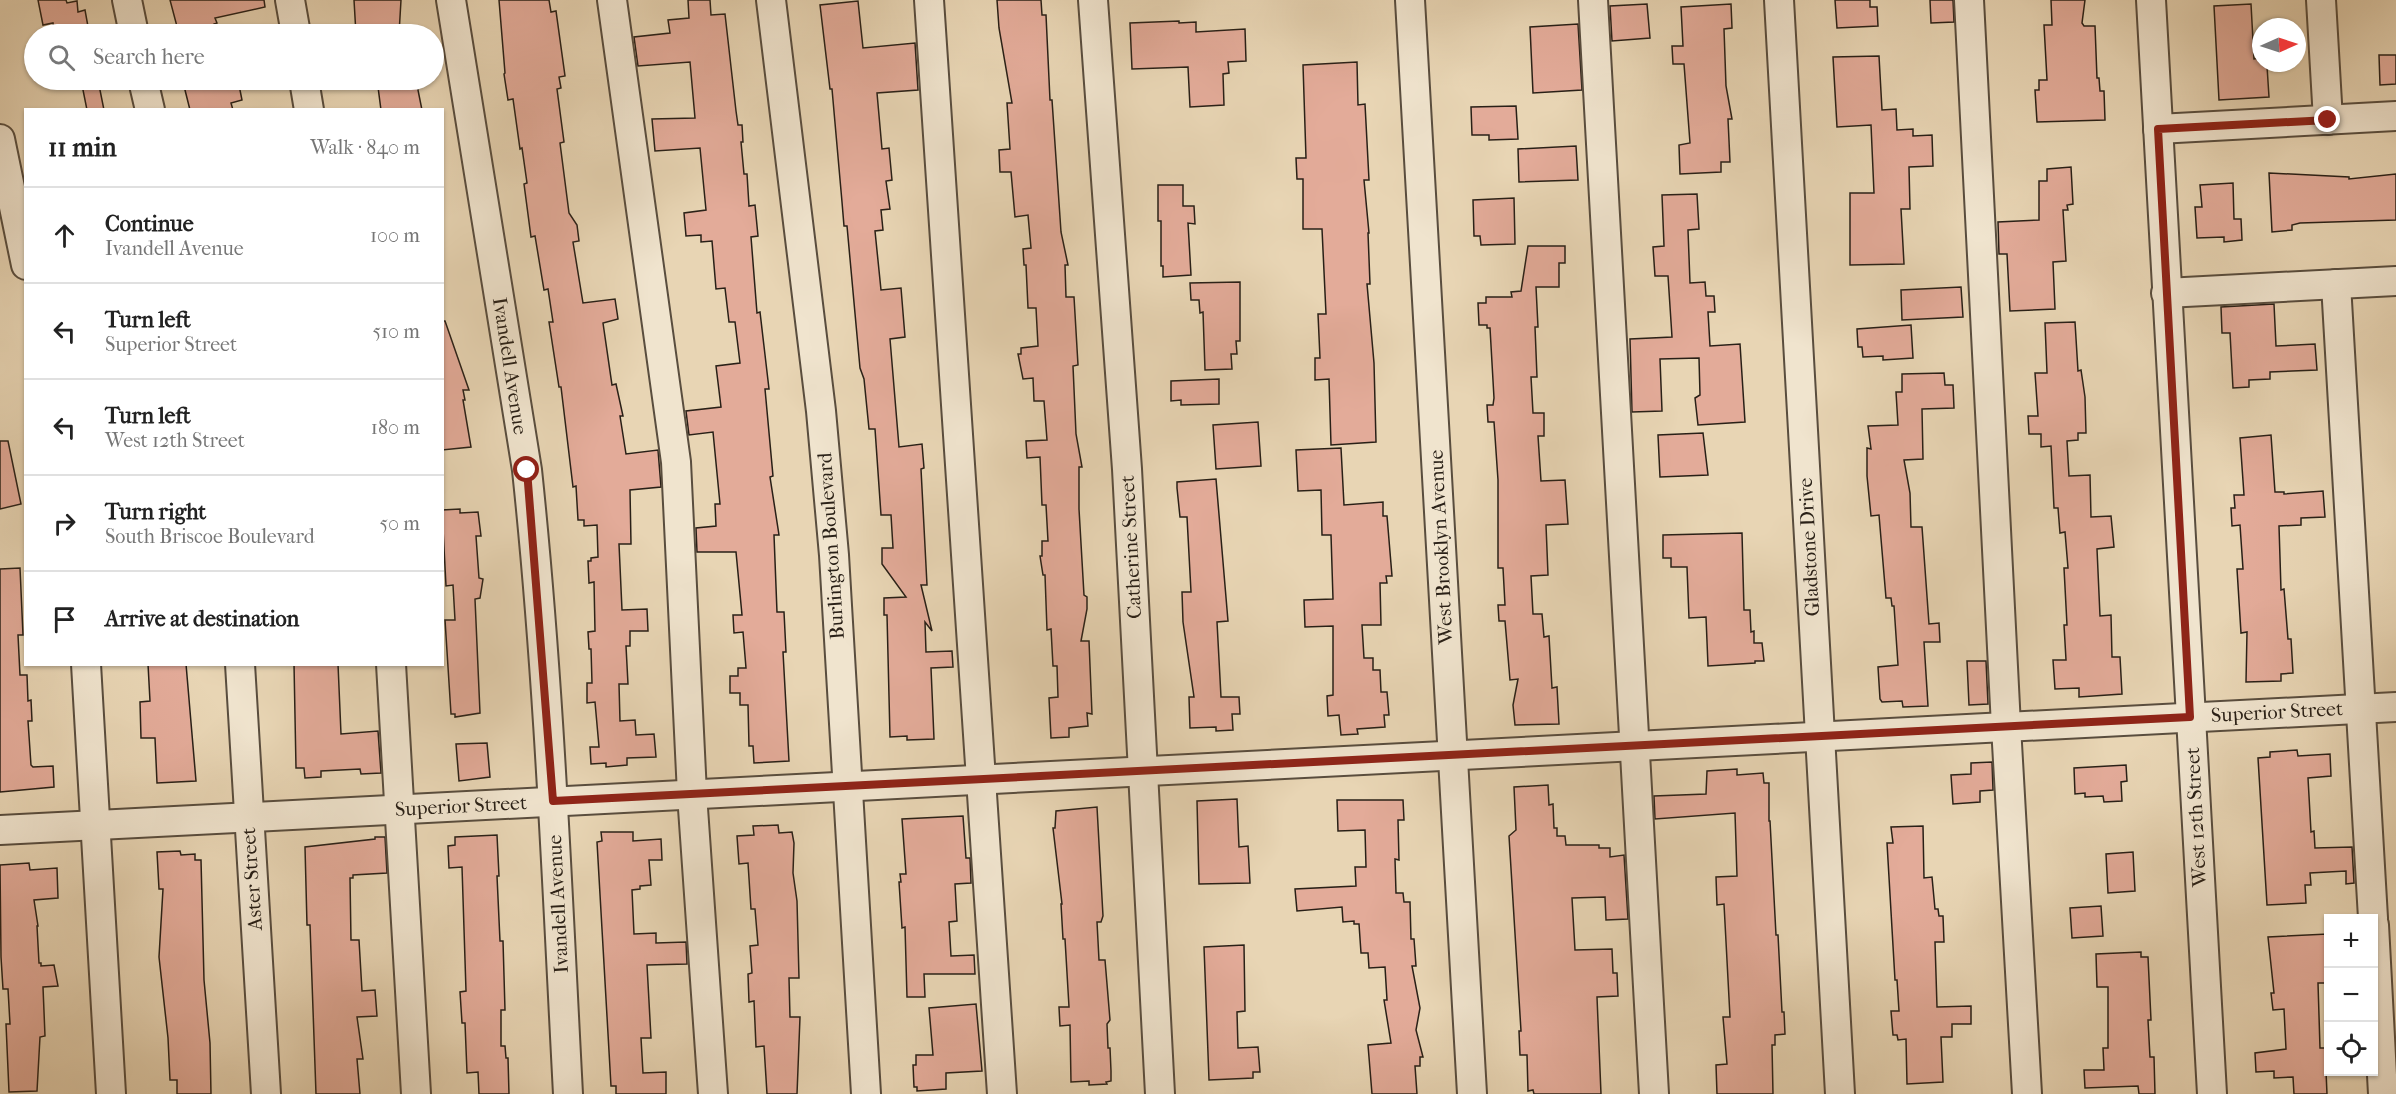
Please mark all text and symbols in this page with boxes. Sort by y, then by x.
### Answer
north arrow [2252,18,2306,72]
search box [24,24,444,90]
icon: search [45,41,78,74]
text: Search here [93,44,205,70]
route end [2314,106,2340,132]
text: 11 min [48,132,117,163]
text: Walk · 840 m [310,136,420,159]
text: Continue [105,211,194,237]
icon: ahead [48,219,81,252]
text: 100 m [370,224,420,247]
text: Ivandell Avenue [105,237,244,260]
street label: Ivandell Avenue [488,296,532,436]
text: Turn left [105,307,191,333]
icon: left [48,315,81,348]
text: 510 m [372,320,420,343]
text: Superior Street [105,333,237,356]
text: Turn left [105,403,191,429]
icon: left [48,411,81,444]
text: 180 m [371,416,420,439]
text: West 12th Street [105,429,245,452]
street label: West Brooklyn Avenue [1424,449,1458,646]
street label: Burlington Boulevard [813,451,849,640]
route start [513,456,539,482]
street label: Catherine Street [1116,475,1146,619]
street label: Gladstone Drive [1794,477,1824,617]
text: Turn right [105,499,206,525]
icon: right [48,507,81,540]
text: 50 m [379,512,420,535]
text: South Briscoe Boulevard [105,525,315,548]
icon: arrive [48,603,81,636]
text: Arrive at destination [105,606,299,632]
street label: Superior Street [2210,697,2344,727]
street label: West 12th Street [2181,747,2211,888]
street label: Superior Street [394,791,528,821]
street label: Aster Street [237,827,267,932]
street label: Ivandell Avenue [543,834,573,974]
map controls [2324,914,2378,1076]
button: + [2324,914,2378,968]
button: − [2324,968,2378,1022]
button: locate [2324,1022,2378,1076]

